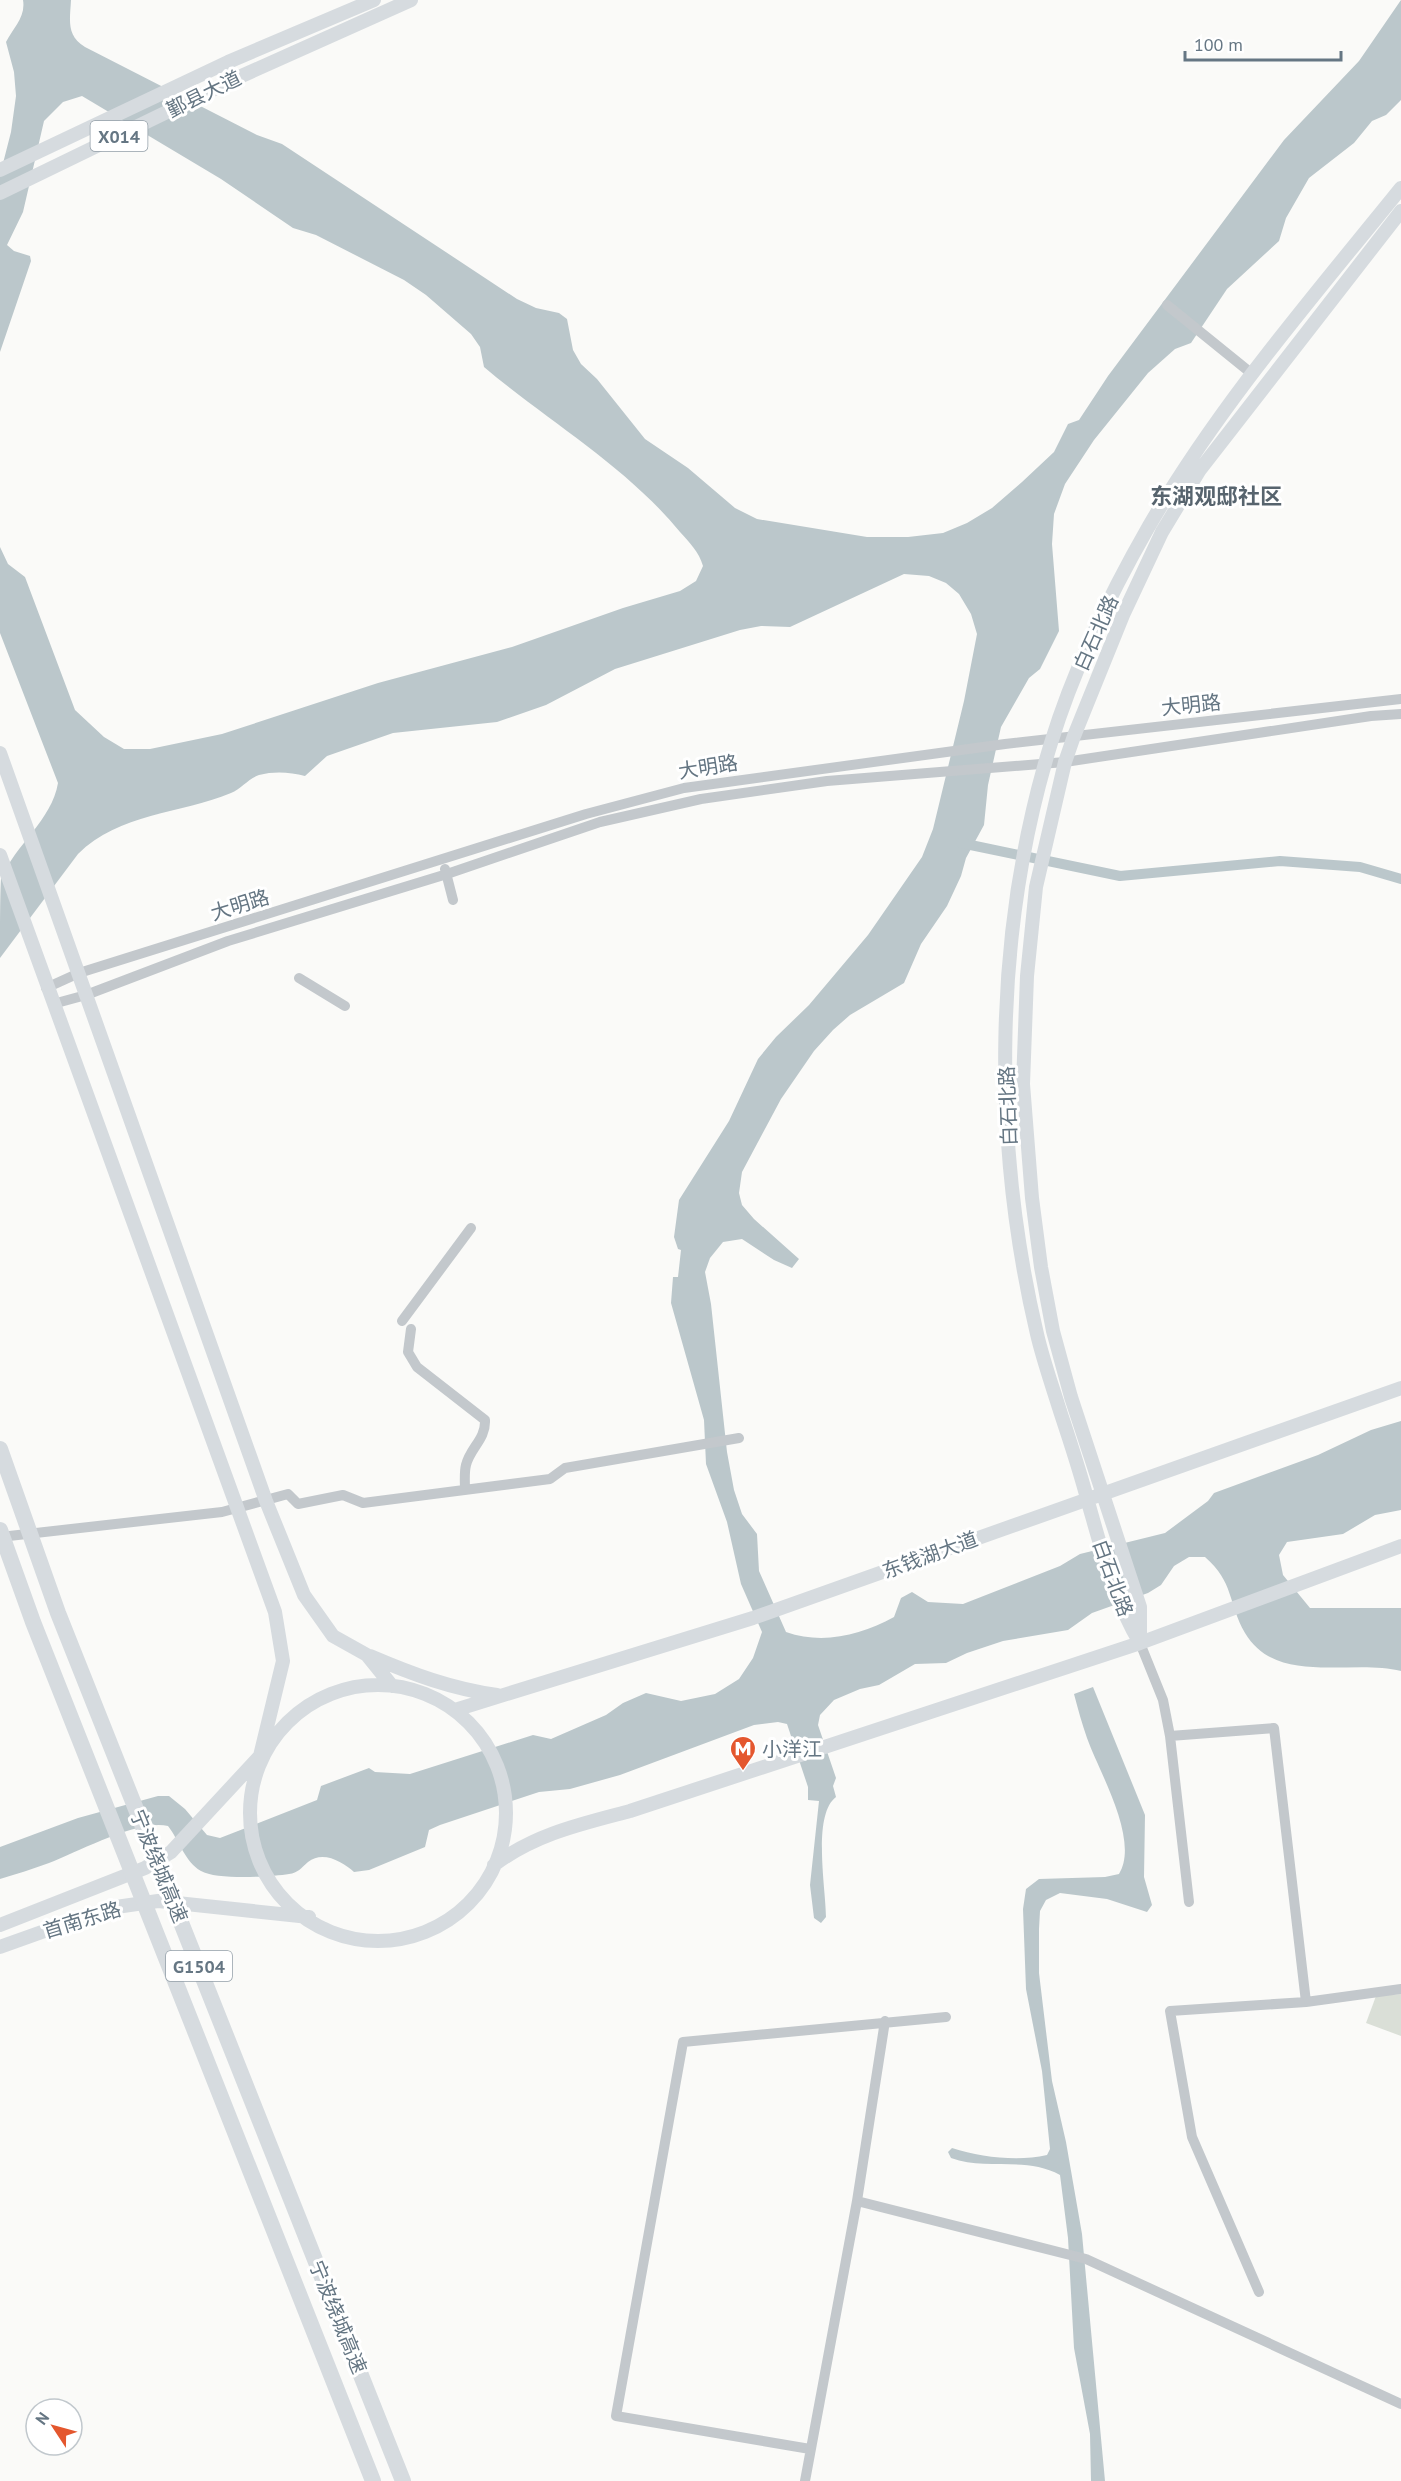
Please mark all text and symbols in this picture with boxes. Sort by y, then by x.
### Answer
scale bar [1185,24,1341,62]
text: 100 m [1194,33,1243,56]
street label: 鄞县大道 [162,65,246,123]
road number: X014 [90,121,148,151]
district label: 东湖观邸社区 [1150,482,1282,510]
street label: 白石北路 [1068,591,1124,675]
street label: 大明路 [1160,689,1222,721]
street label: 大明路 [676,749,740,785]
street label: 大明路 [208,884,272,926]
street label: 白石北路 [994,1066,1022,1146]
street label: 东钱湖大道 [879,1526,981,1584]
street label: 白石北路 [1087,1536,1139,1620]
metro station icon: 小洋江 [728,1734,758,1772]
place label: 小洋江 [762,1736,822,1762]
street label: 宁波绕城高速 [124,1805,194,1927]
street label: 首南东路 [40,1896,124,1944]
road number: G1504 [166,1951,232,1981]
street label: 宁波绕城高速 [303,2256,373,2378]
north arrow [24,2397,84,2457]
text: N [31,2408,53,2428]

